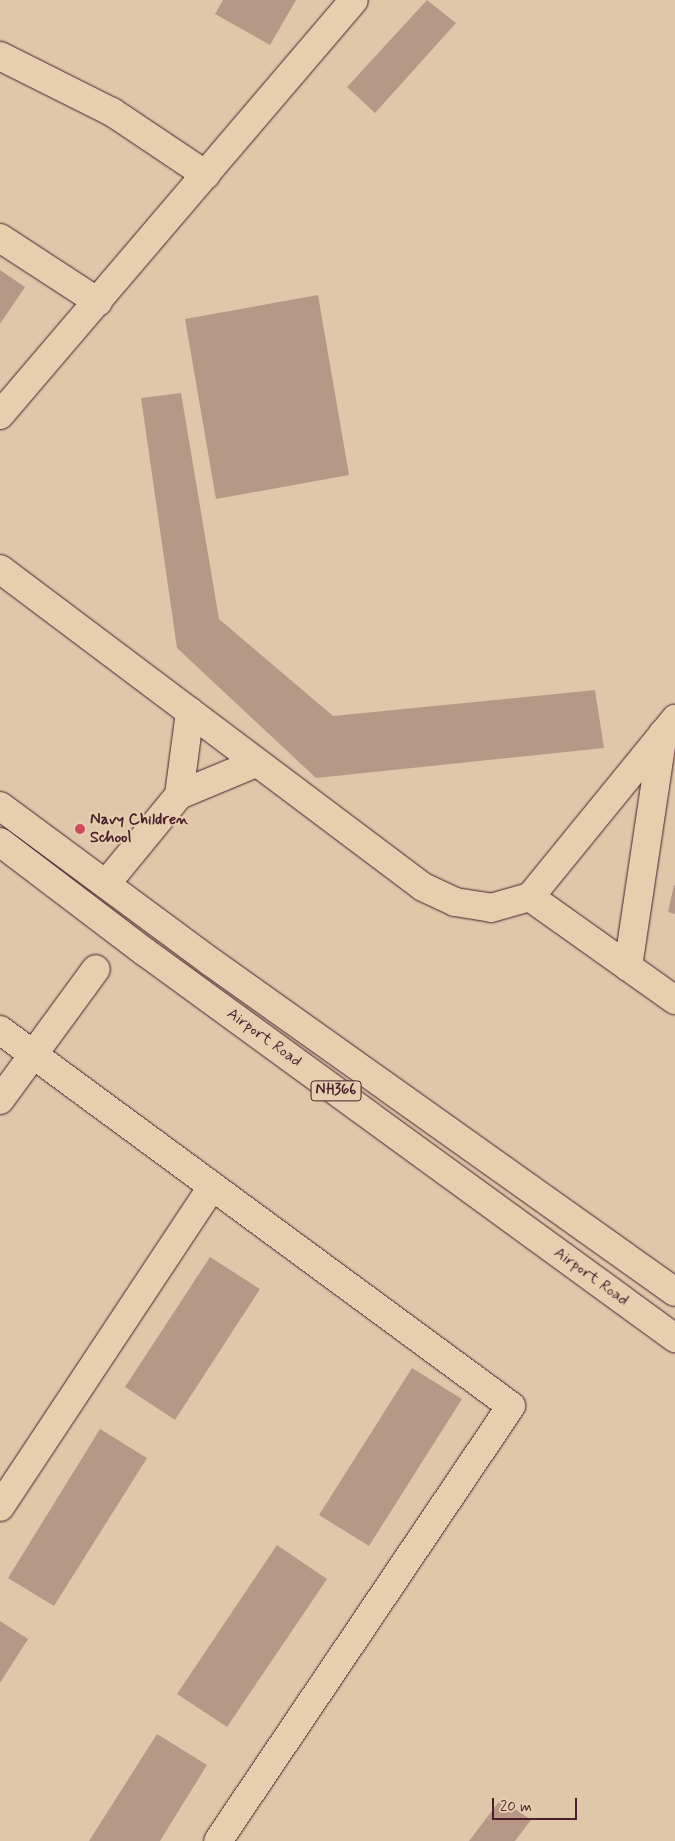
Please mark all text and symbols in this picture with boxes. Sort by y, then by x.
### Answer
place label: Navy Children School [90,810,189,848]
marker: Navy Children School [74,823,86,835]
street label: Airport Road [223,1004,305,1072]
road number: NH366 [310,1078,362,1104]
street label: Airport Road [550,1243,632,1311]
scale bar [495,1788,580,1820]
text: 20 m [500,1797,532,1817]

